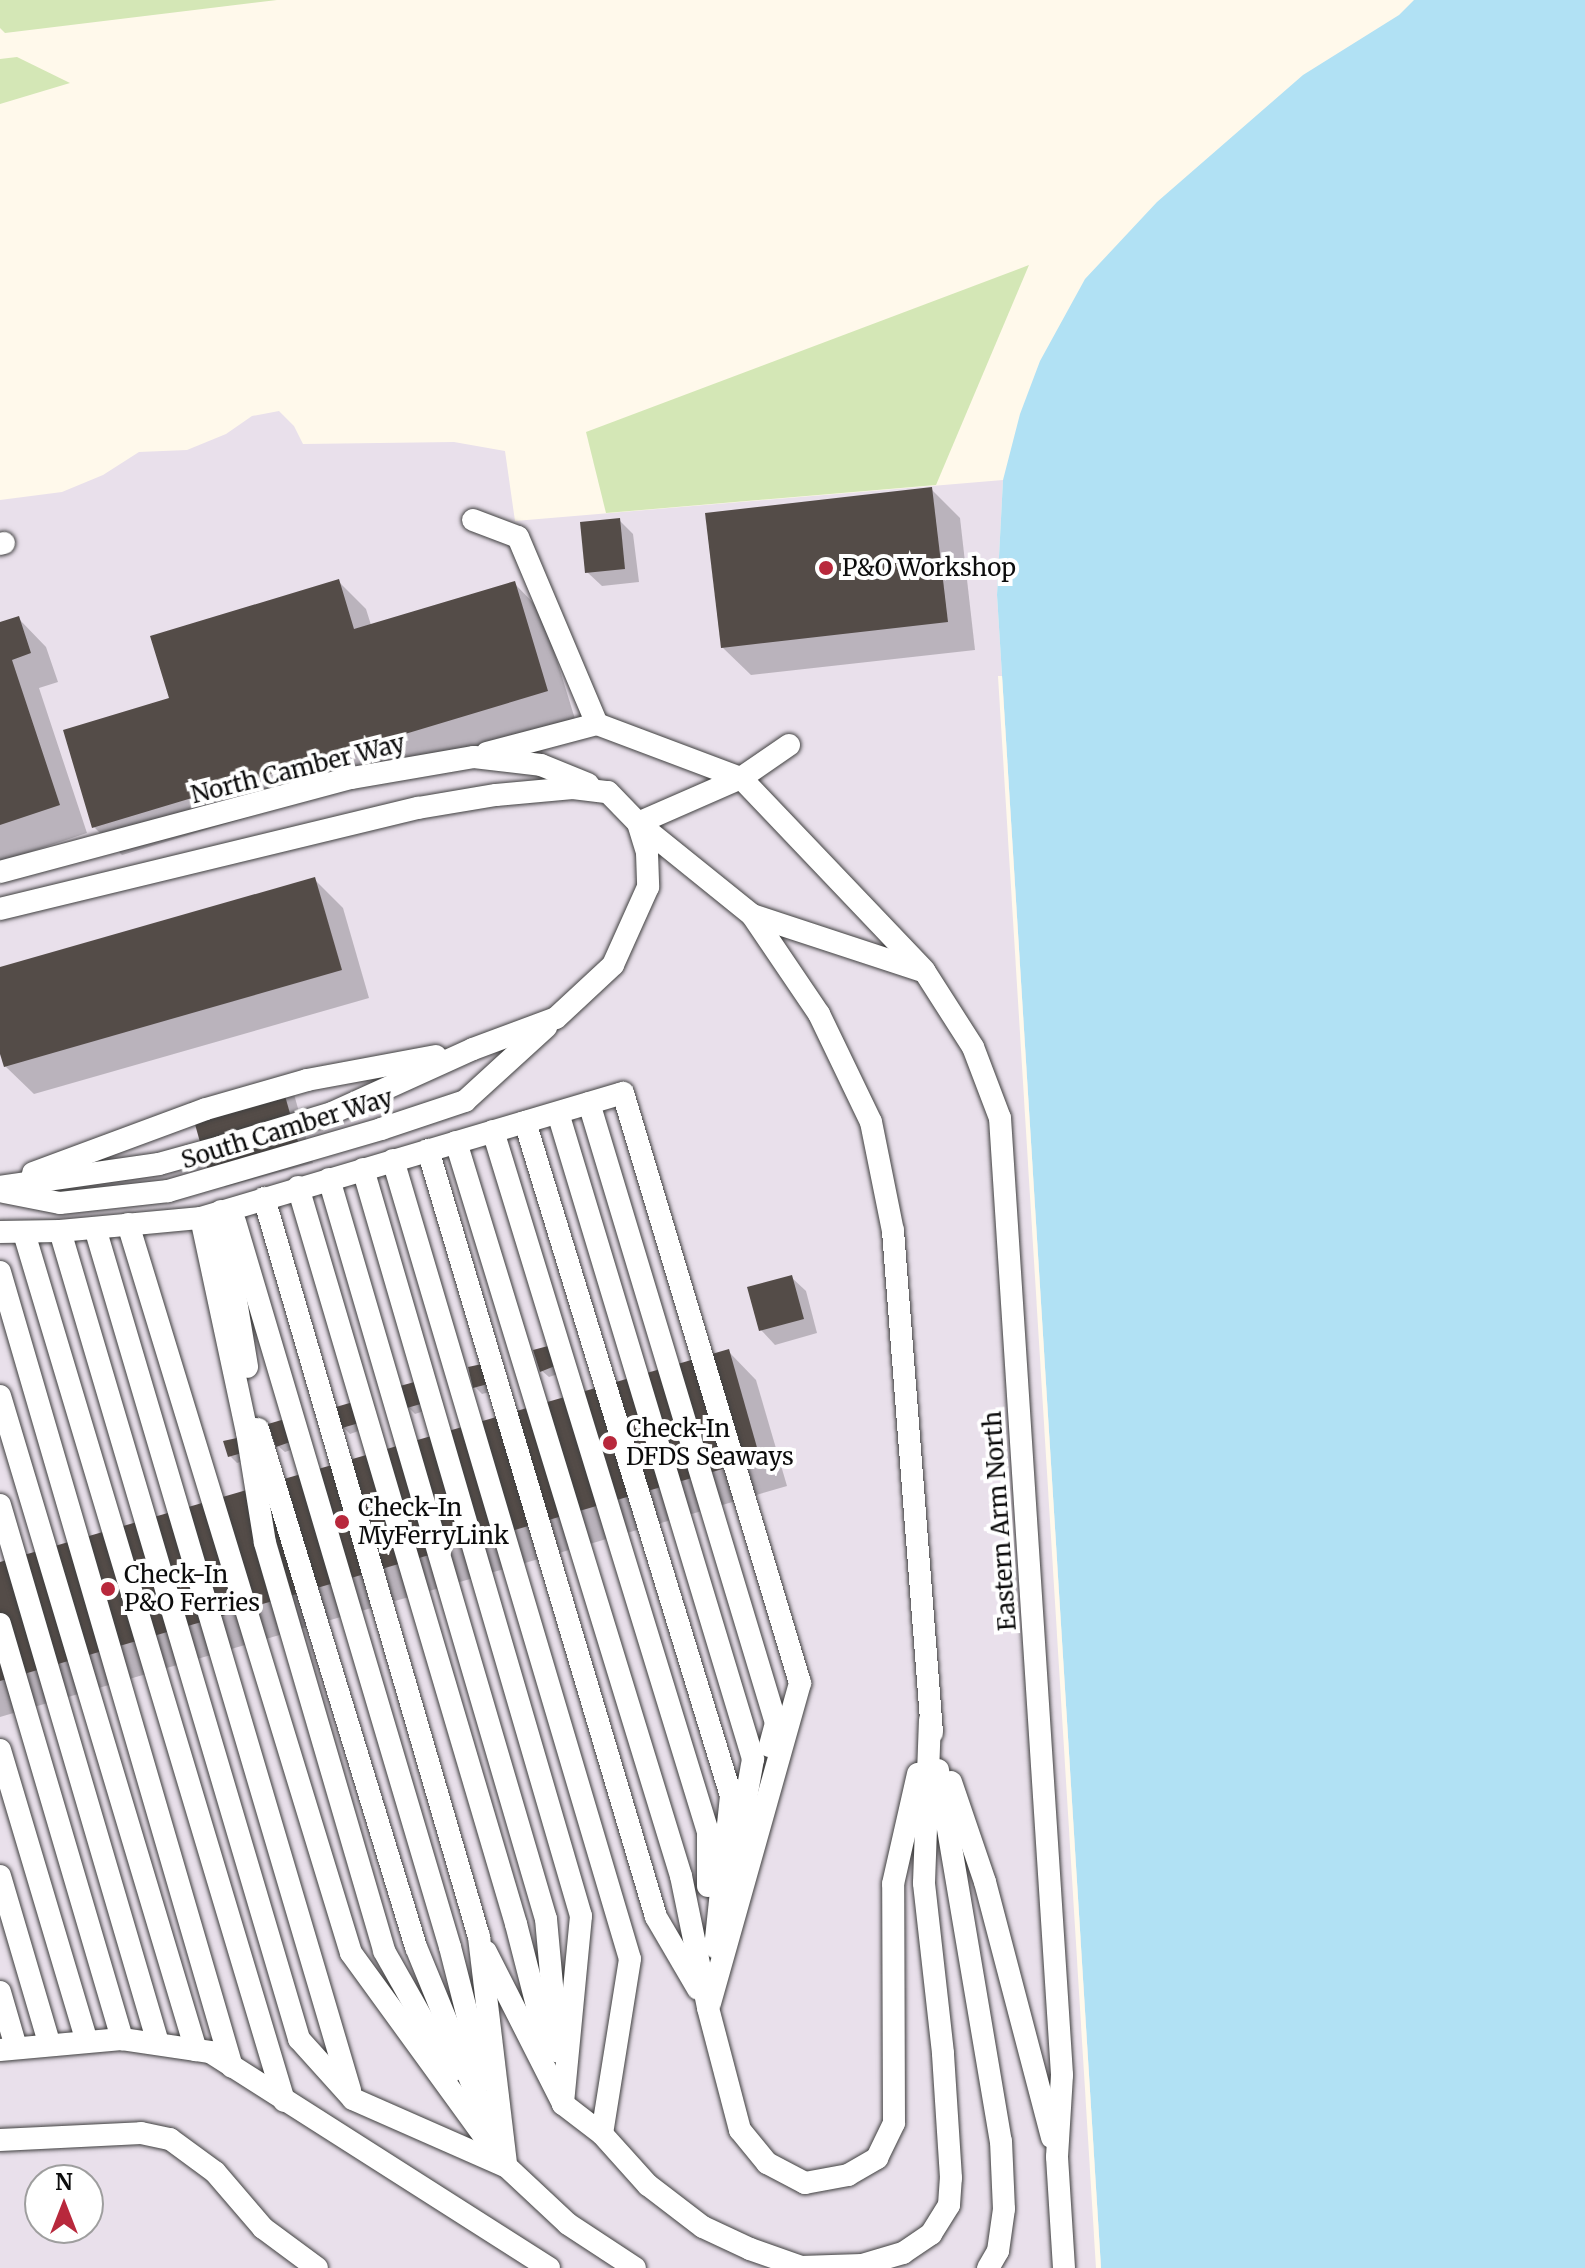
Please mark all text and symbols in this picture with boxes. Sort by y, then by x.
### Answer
place label: P&O Workshop [842,554,1016,582]
marker: P&O Workshop [817,559,835,577]
street label: North Camber Way [188,728,408,810]
street label: South Camber Way [178,1083,396,1175]
street label: Eastern Arm North [978,1410,1022,1632]
place label: Check-In DFDS Seaways [626,1415,794,1471]
marker: Check-In DFDS Seaways [601,1434,619,1452]
place label: Check-In MyFerryLink [358,1494,509,1550]
marker: Check-In MyFerryLink [333,1513,351,1531]
place label: Check-In P&O Ferries [124,1561,260,1617]
marker: Check-In P&O Ferries [99,1580,117,1598]
north arrow [24,2164,104,2244]
text: N [55,2168,73,2196]

